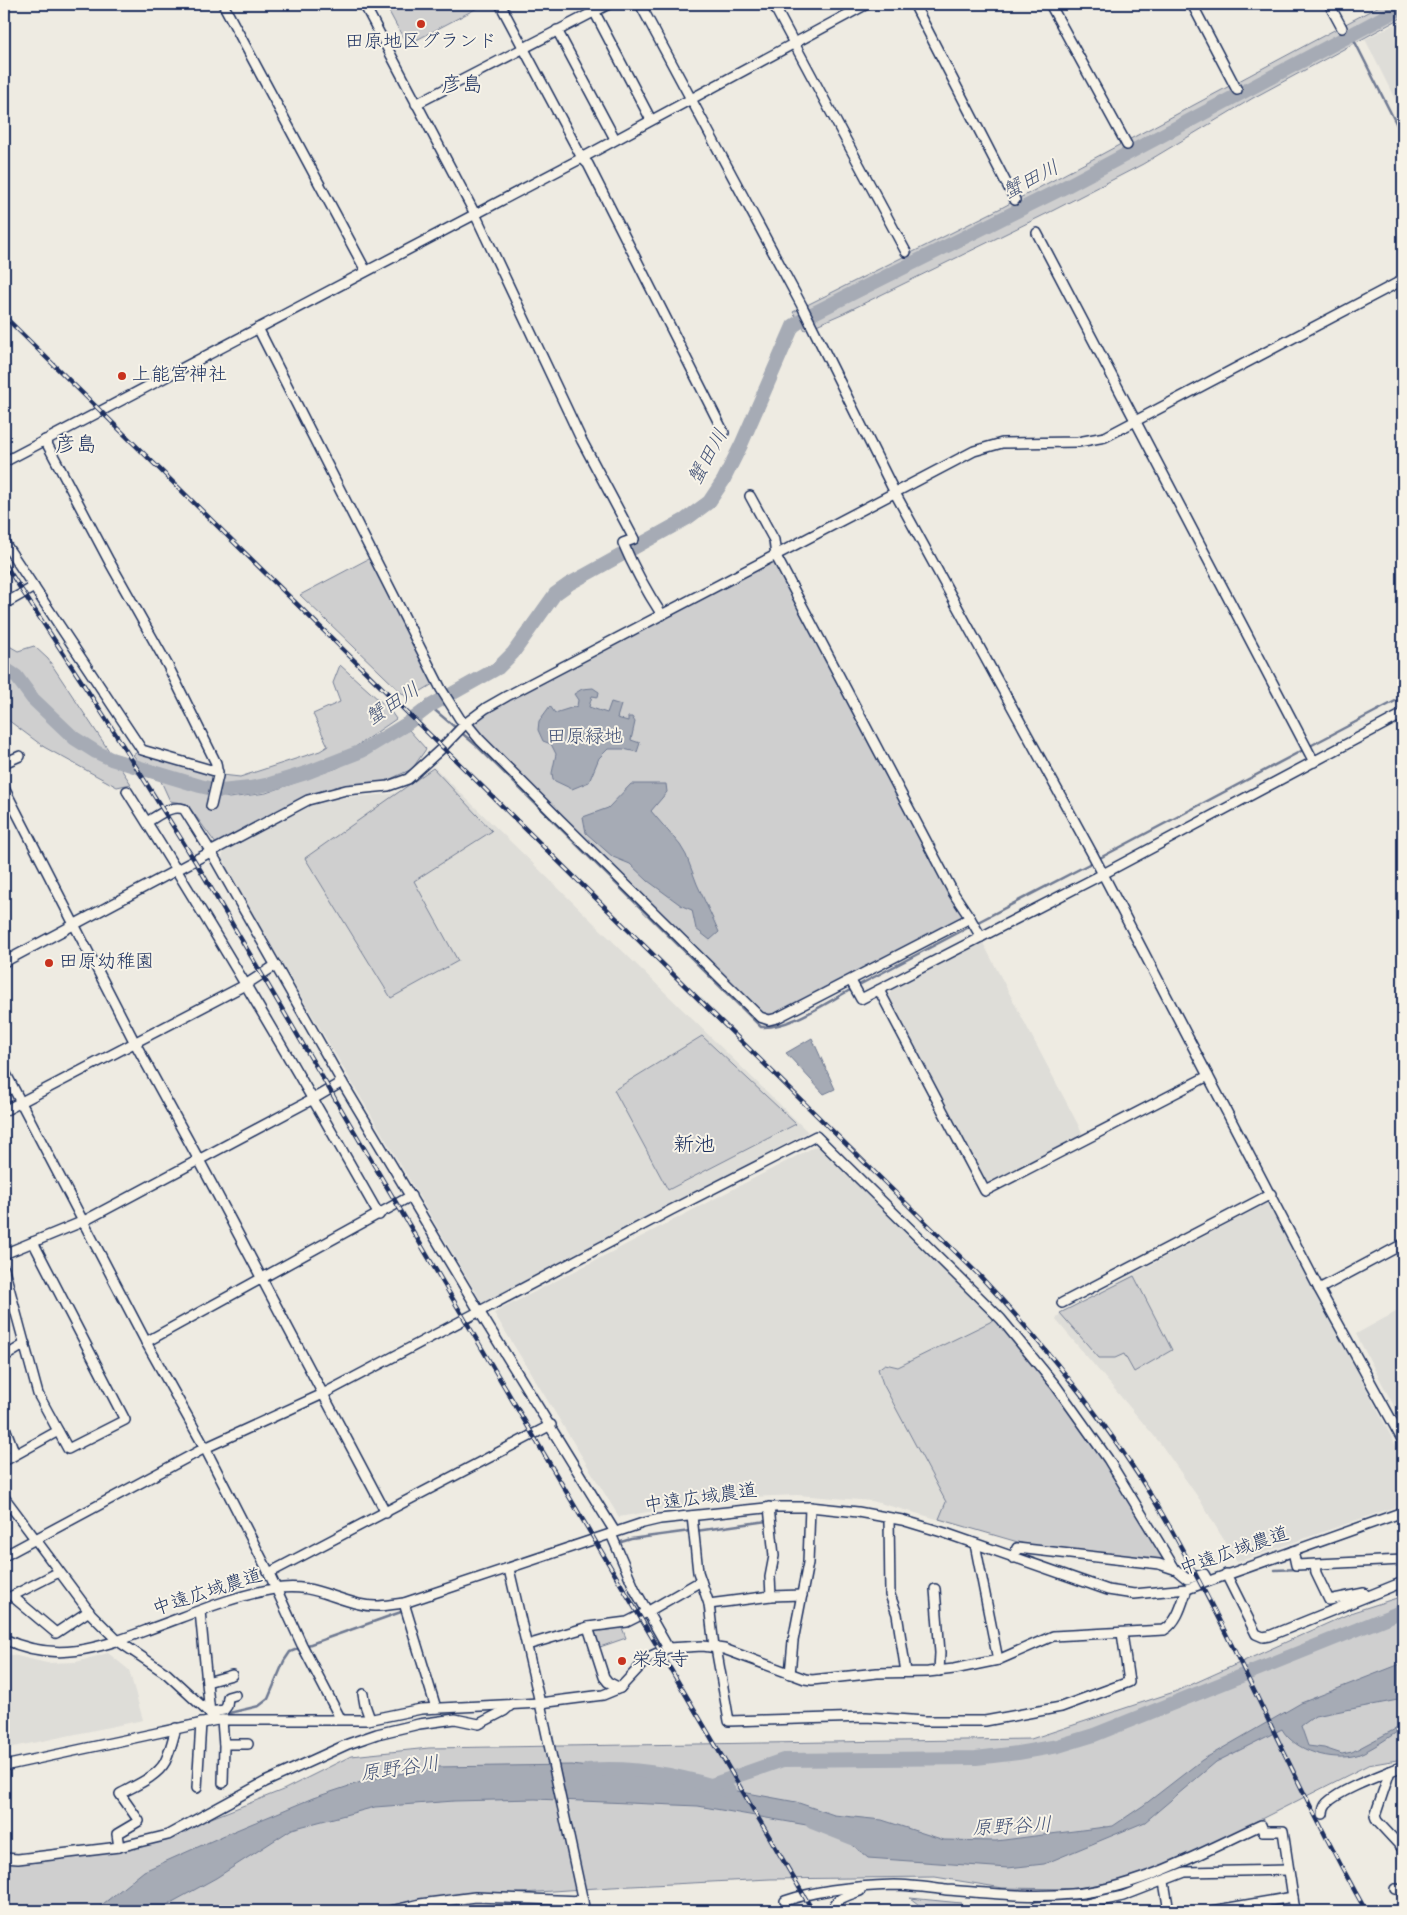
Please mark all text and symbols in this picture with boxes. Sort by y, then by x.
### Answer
marker: 田原地区グランド [415,18,427,30]
place label: 田原地区グランド [345,31,497,55]
district label: 彦島 [441,74,483,100]
water label: 蟹田川 [999,156,1064,206]
place label: 上能宮神社 [132,364,227,388]
marker: 上能宮神社 [116,370,128,382]
water label: 蟹田川 [684,425,735,490]
district label: 彦島 [55,434,97,460]
water label: 蟹田川 [361,678,425,732]
park label: 田原緑地 [547,727,623,750]
place label: 田原幼稚園 [59,951,154,975]
marker: 田原幼稚園 [43,957,55,969]
district label: 新池 [673,1134,715,1160]
street label: 中遠広域農道 [643,1480,759,1519]
street label: 中遠広域農道 [1177,1523,1293,1582]
street label: 中遠広域農道 [150,1564,266,1623]
place label: 栄泉寺 [632,1649,689,1673]
marker: 栄泉寺 [616,1655,628,1667]
water label: 原野谷川 [359,1753,441,1788]
water label: 原野谷川 [971,1814,1053,1843]

